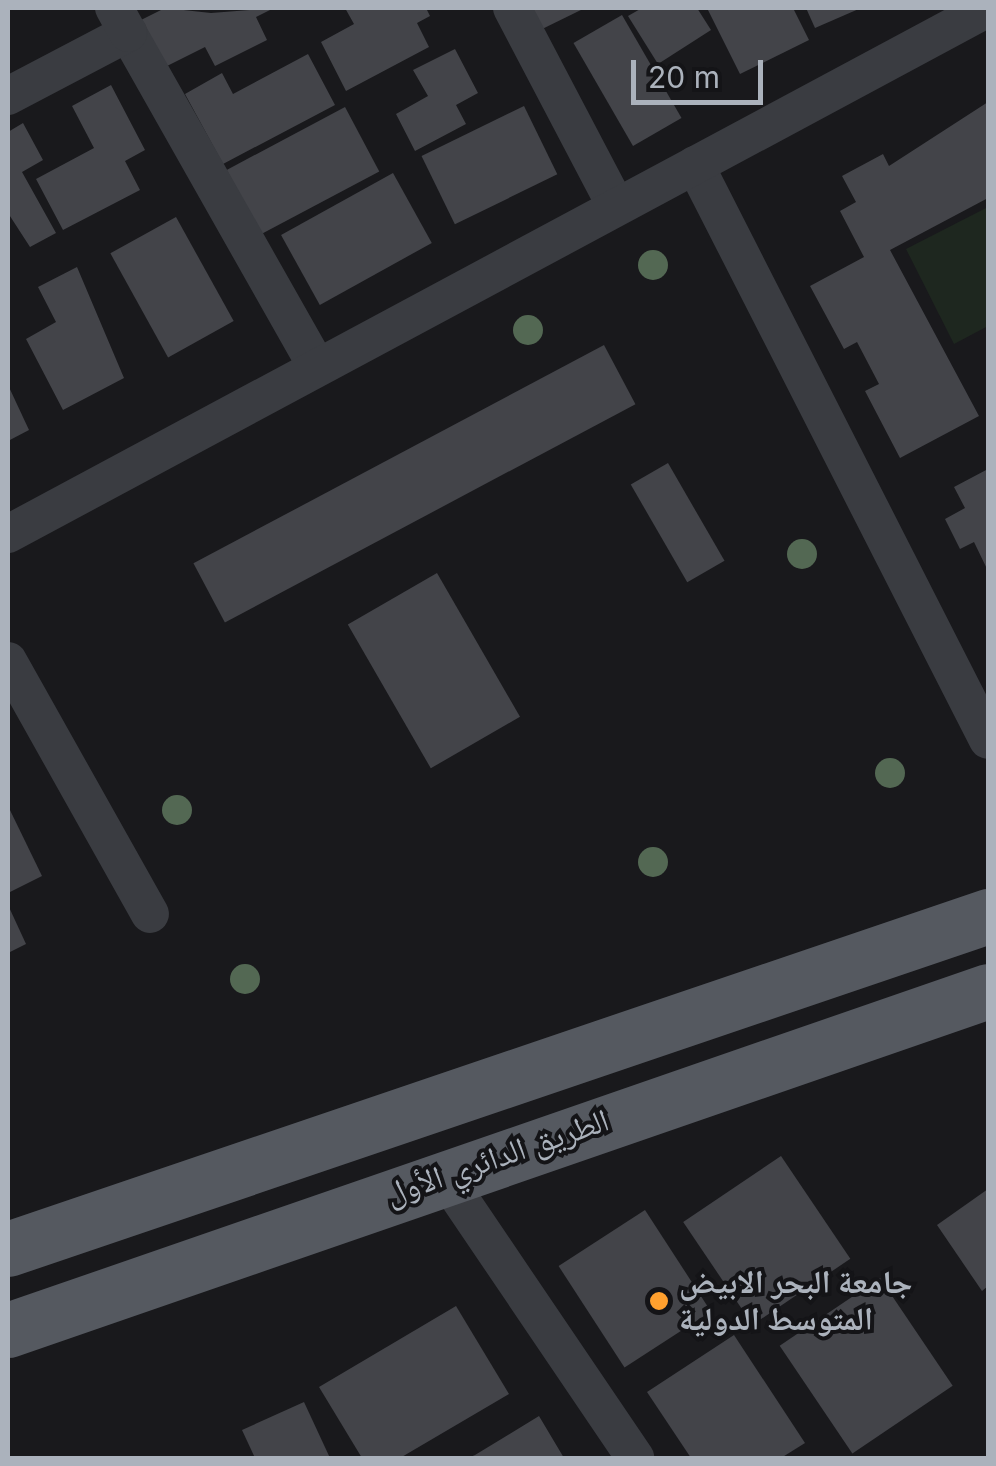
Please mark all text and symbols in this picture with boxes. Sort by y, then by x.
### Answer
scale bar [636,40,768,102]
text: 20 m [648,59,720,95]
street label: الطريق الدائري الأول [380,1101,614,1213]
place label: جامعة البحر الابيض المتوسط الدولية [679,1264,912,1339]
marker: جامعة البحر الابيض المتوسط الدولية [648,1290,670,1312]

